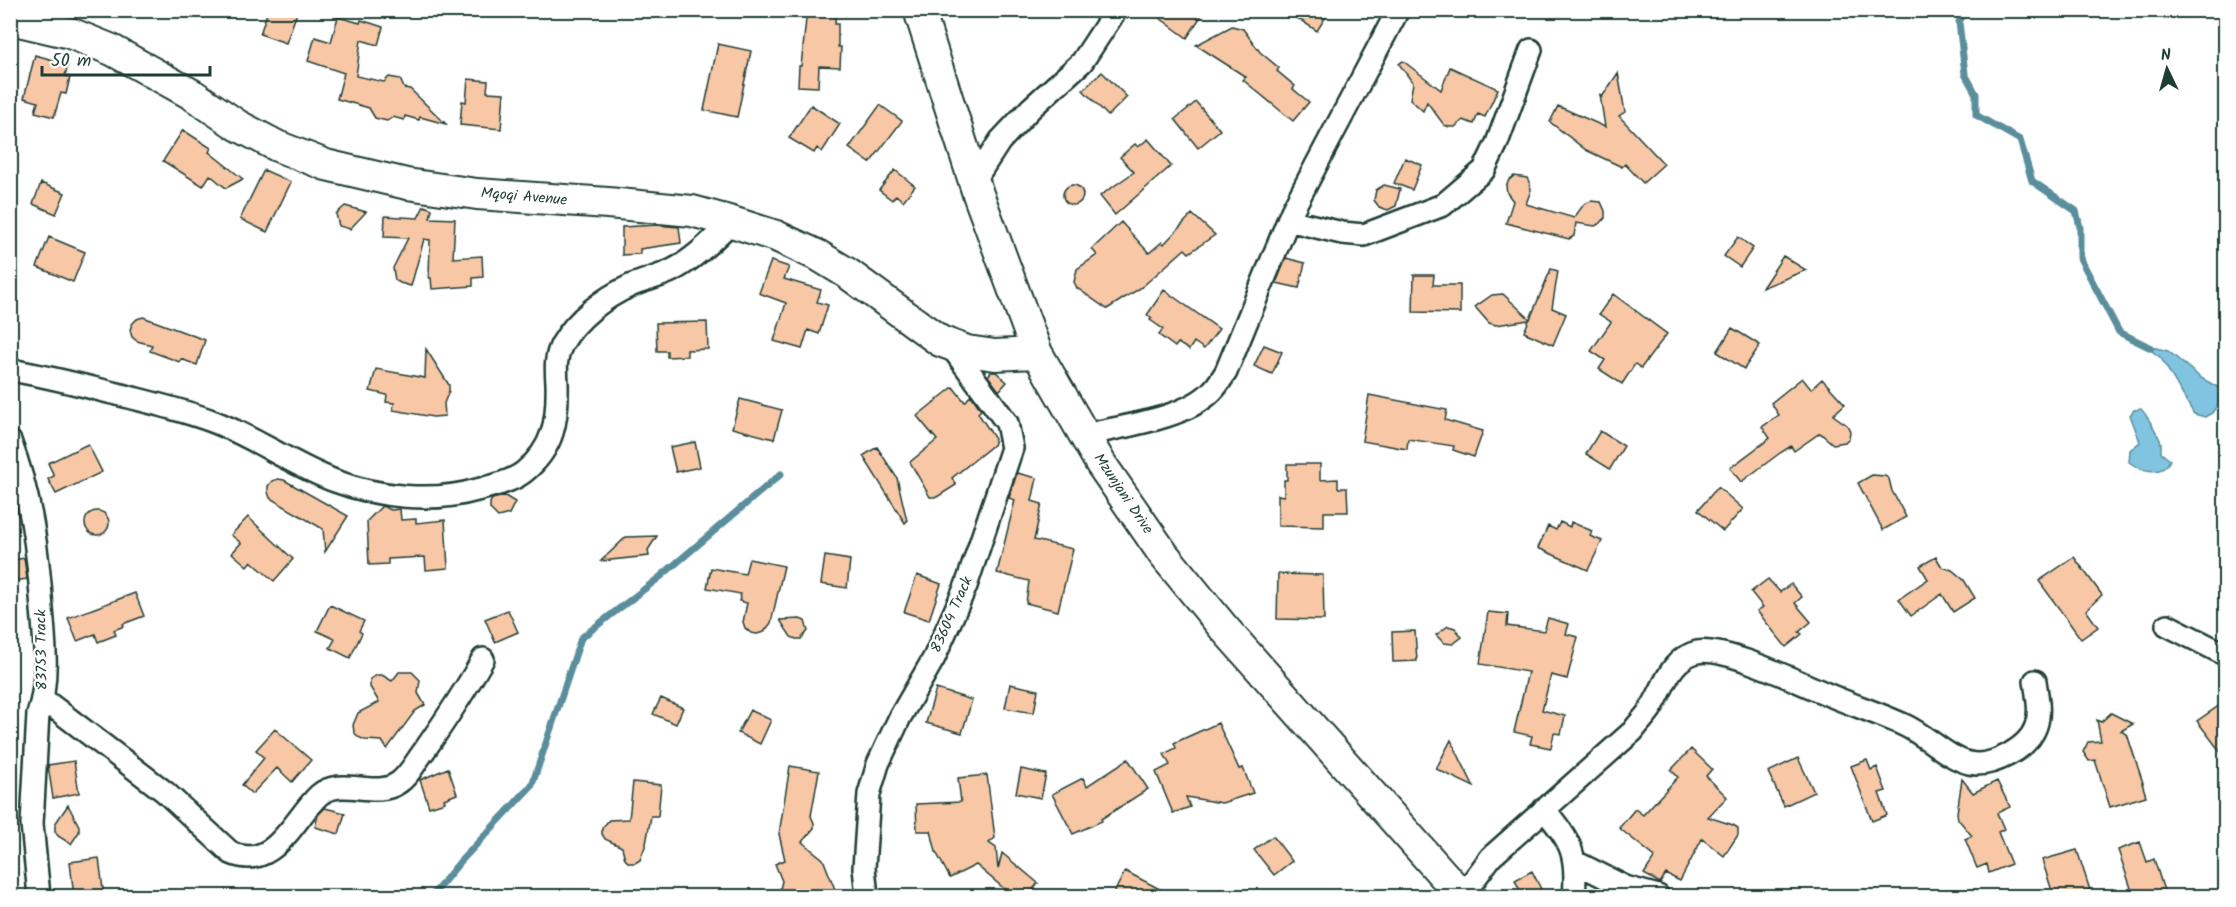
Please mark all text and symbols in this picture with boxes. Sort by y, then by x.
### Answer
scale bar [42,39,210,77]
north arrow [2137,39,2197,99]
text: N [2160,43,2172,68]
text: 50 m [51,47,91,76]
street label: Mqoqi Avenue [480,181,568,213]
street label: Mzunjani Drive [1087,449,1159,540]
street label: 83604 Track [924,572,980,657]
street label: 83753 Track [29,608,55,691]

